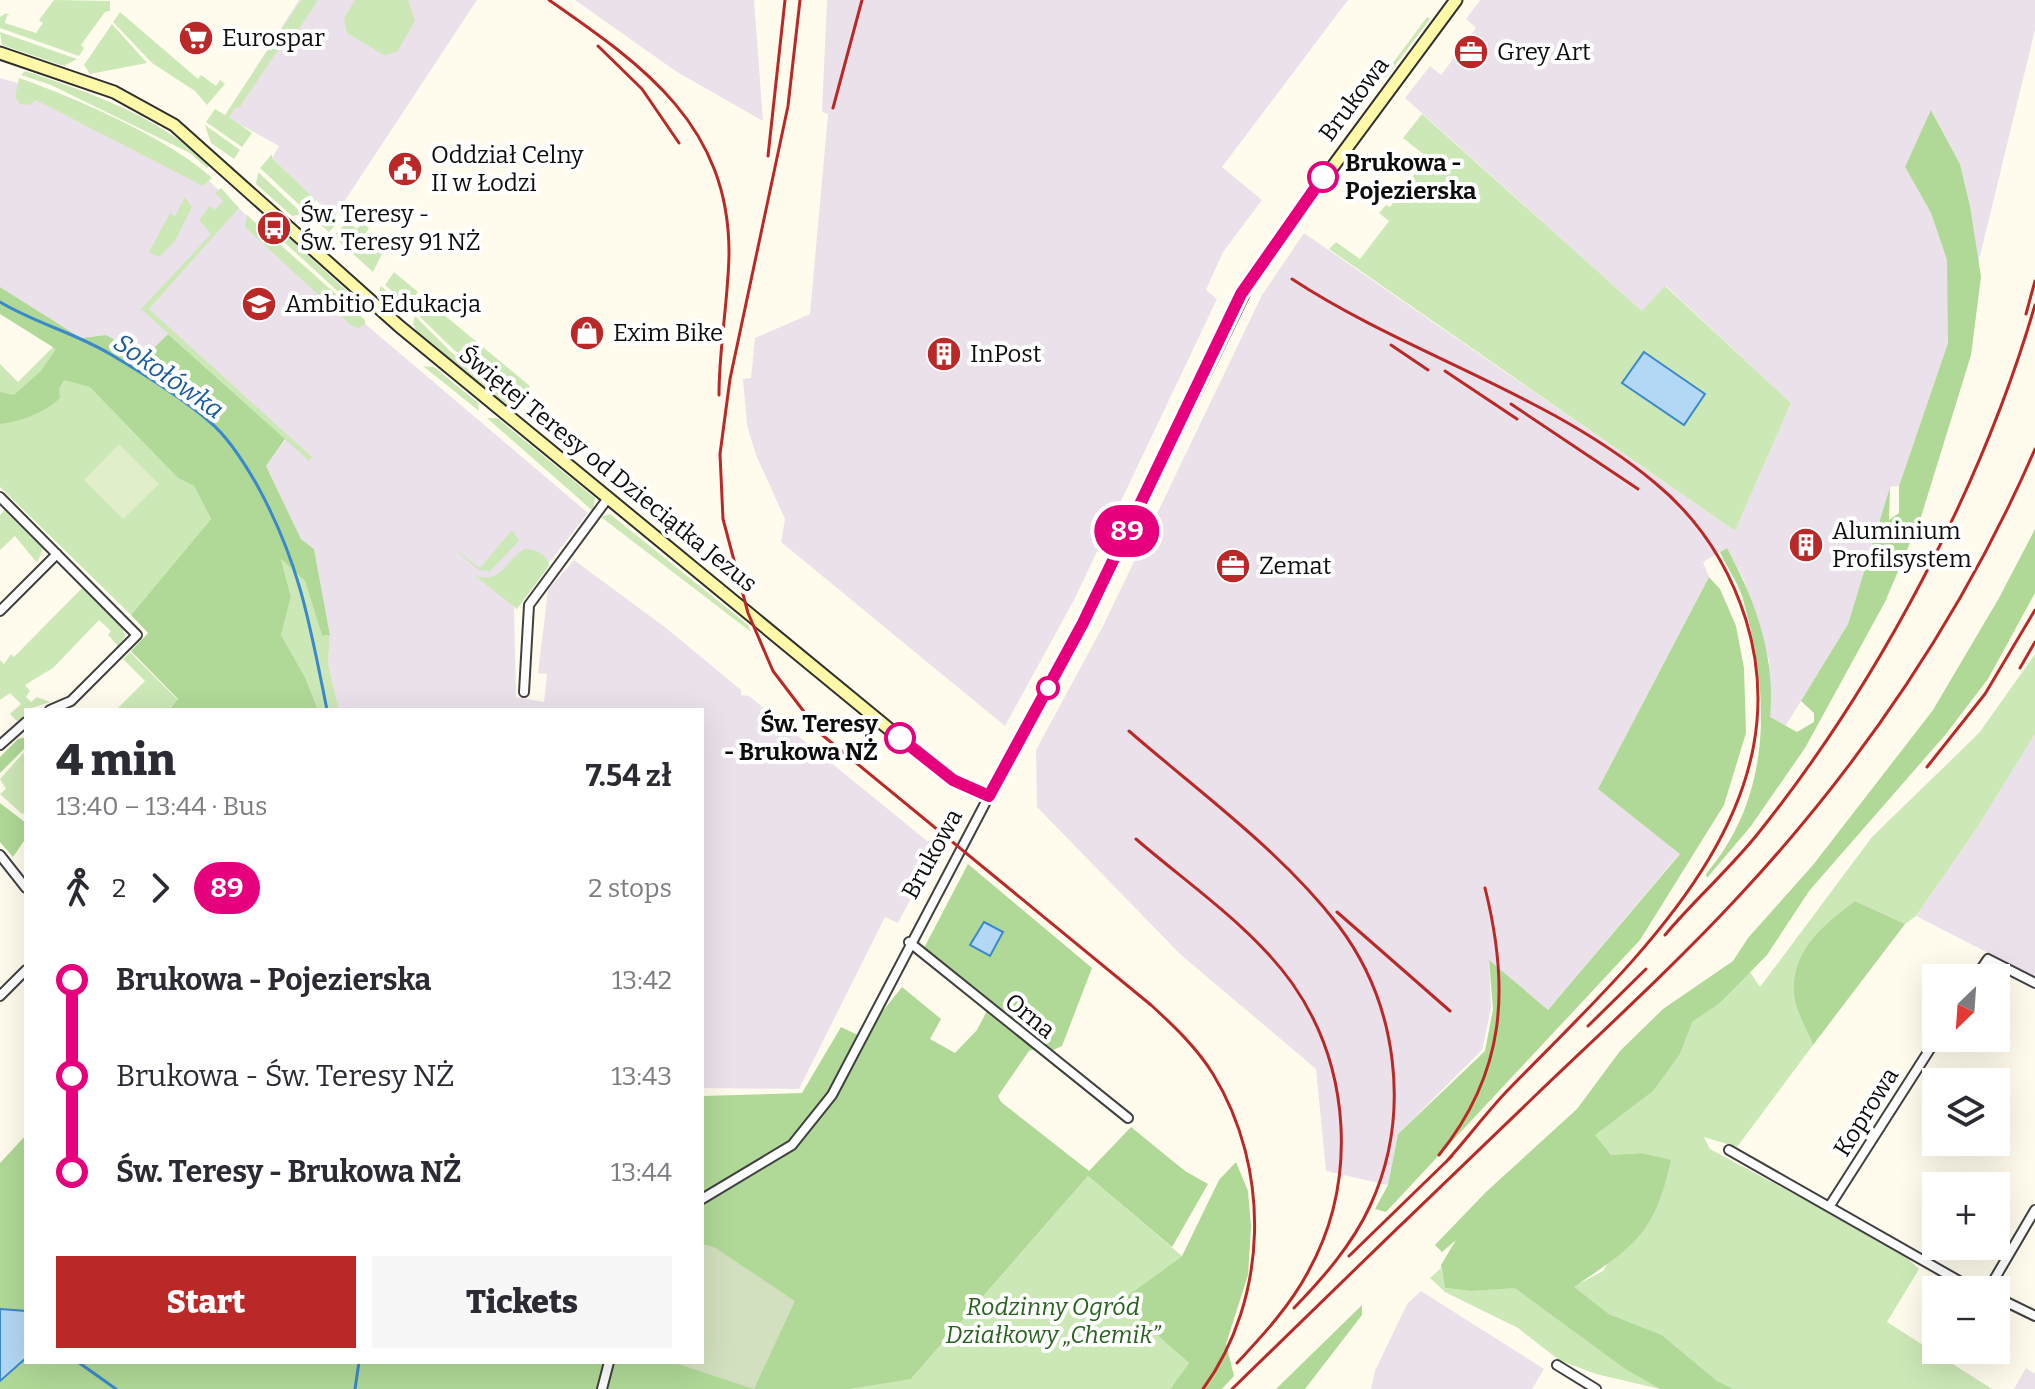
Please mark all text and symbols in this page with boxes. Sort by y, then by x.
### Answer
supermarket icon: Eurospar [177,19,215,57]
place label: Eurospar [222,24,325,52]
office icon: Grey Art [1452,33,1490,71]
place label: Grey Art [1497,38,1591,66]
street label: Brukowa [1313,51,1395,147]
place label: Oddział Celny II w Łodzi [431,141,584,197]
place label: Brukowa - Pojezierska [1345,149,1477,205]
public building icon: Oddział Celny II w Łodzi [386,150,424,188]
marker: Brukowa - Pojezierska [1308,162,1338,192]
place label: Św. Teresy - Św. Teresy 91 NŻ [300,200,481,256]
bus stop icon: Św. Teresy - Św. Teresy 91 NŻ [255,209,293,247]
school or university icon: Ambitio Edukacja [240,285,278,323]
place label: Ambitio Edukacja [285,290,481,318]
shop icon: Exim Bike [568,314,606,352]
place label: Exim Bike [613,319,723,347]
water label: Sokołówka [108,327,230,426]
building icon: InPost [925,335,963,373]
street label: Świętej Teresy od Dzieciątka Jezus [454,340,762,598]
place label: InPost [970,340,1042,368]
line badge: 89 [1091,505,1163,557]
text: 89 [1110,514,1144,547]
place label: Aluminium Profilsystem [1832,517,1972,573]
building icon: Aluminium Profilsystem [1787,526,1825,564]
office icon: Zemat [1214,547,1252,585]
place label: Zemat [1259,552,1332,580]
unlabelled marker [1037,677,1059,699]
place label: Św. Teresy - Brukowa NŻ [724,709,879,766]
marker: Św. Teresy - Brukowa NŻ [885,723,915,753]
text: 4 min [56,734,176,787]
text: 7.54 zł [586,758,672,794]
text: 13:40 – 13:44 · Bus [56,791,267,822]
street label: Brukowa [896,804,968,904]
icon: walk [56,866,100,910]
icon: forward [138,866,182,910]
text: 89 [210,871,244,904]
text: 2 [112,873,126,904]
text: 2 stops [588,873,672,904]
text: Brukowa - Pojezierska [116,962,431,998]
north arrow [1922,964,2010,1052]
map controls [1922,964,2010,1364]
text: 13:42 [612,965,672,996]
street label: Orna [999,987,1061,1045]
text: Brukowa - Św. Teresy NŻ [116,1058,455,1094]
text: 13:43 [611,1061,672,1092]
street label: Koprowa [1828,1062,1904,1162]
button: layers [1922,1068,2010,1156]
text: Św. Teresy - Brukowa NŻ [116,1154,461,1190]
text: 13:44 [611,1157,672,1188]
button: + [1922,1172,2010,1260]
button: Start [56,1256,356,1348]
button: Tickets [372,1256,672,1348]
button: − [1922,1276,2010,1364]
park label: Rodzinny Ogród Działkowy „Chemik” [946,1293,1162,1349]

